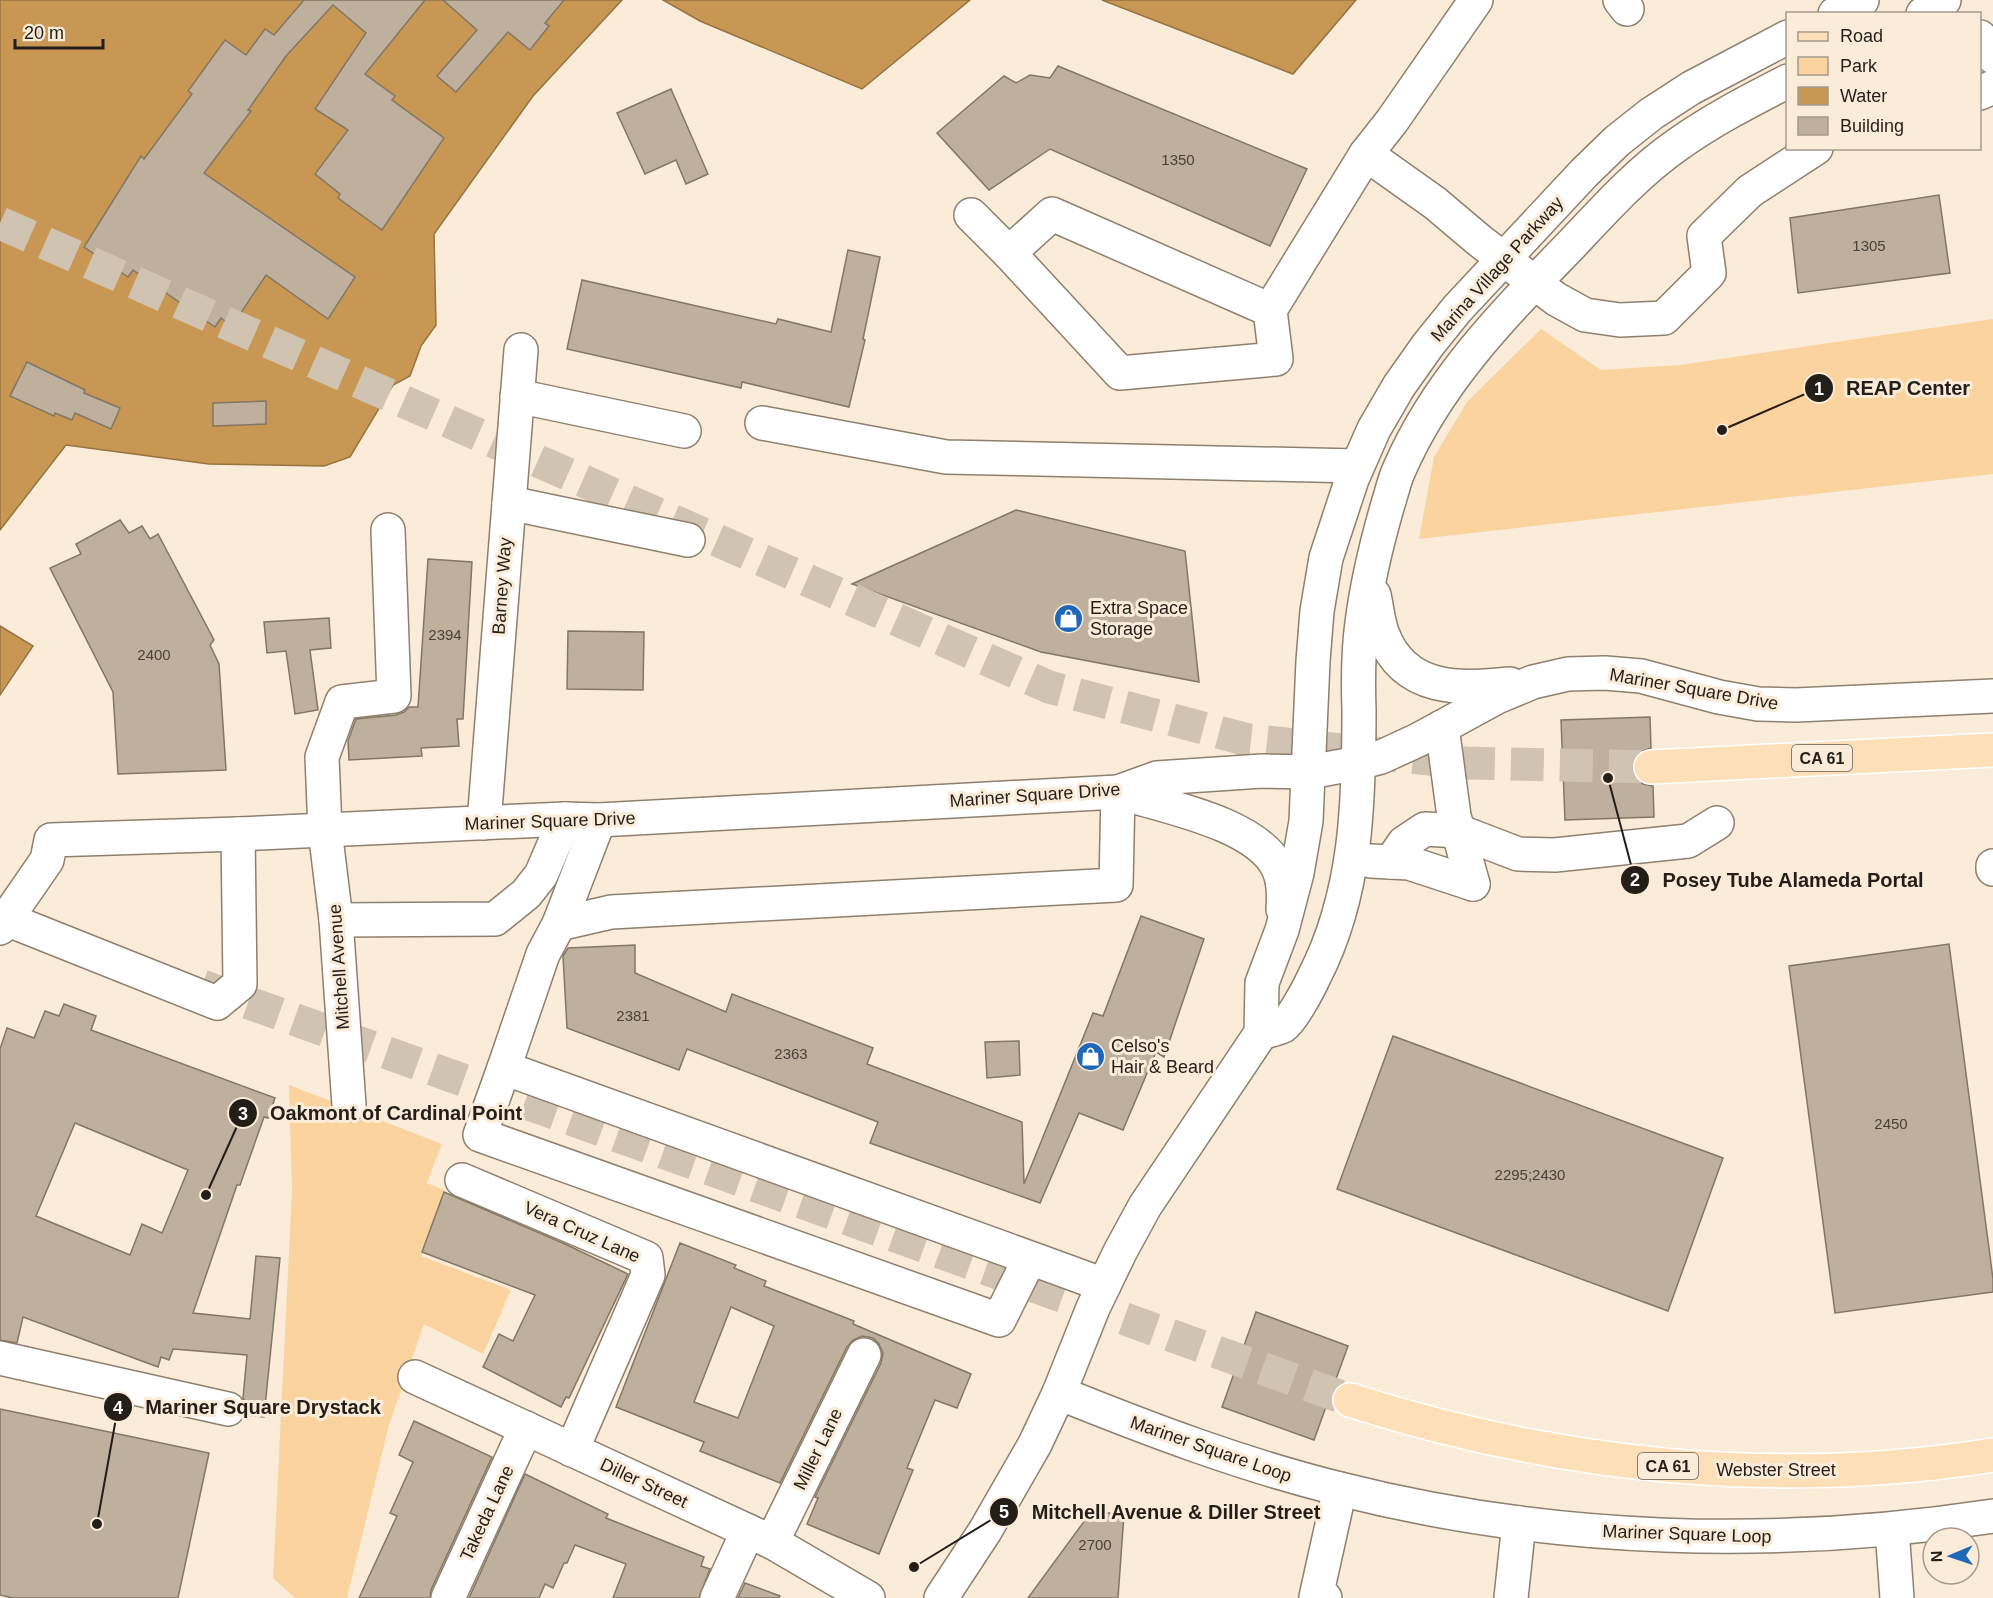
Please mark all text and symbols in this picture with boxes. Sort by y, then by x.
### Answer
scale bar [15,12,104,50]
legend [1786,12,1981,150]
text: 20 m [24,23,64,43]
text: Road [1840,26,1883,46]
text: Park [1840,56,1878,76]
text: Water [1840,86,1887,106]
text: Building [1840,116,1904,136]
house number: 1350 [1161,151,1195,168]
street label: Marina Village Parkway [1427,193,1567,345]
house number: 1305 [1852,237,1886,254]
callout: REAP Center [1804,369,1982,407]
text: REAP Center [1846,377,1970,399]
text: 1 [1814,379,1824,399]
street label: Barney Way [489,537,515,635]
place label: Extra Space Storage [1090,598,1188,639]
shop icon: Extra Space Storage [1053,602,1085,634]
house number: 2394 [428,626,462,643]
house number: 2400 [137,646,171,663]
street label: Mariner Square Drive [1608,664,1780,714]
road number: CA 61 [1792,745,1852,771]
street label: Mariner Square Drive [949,779,1121,811]
street label: Mariner Square Drive [464,808,636,834]
callout: Posey Tube Alameda Portal [1620,861,1936,899]
text: Posey Tube Alameda Portal [1662,869,1924,891]
text: 2 [1630,870,1640,890]
street label: Mitchell Avenue [325,904,353,1030]
house number: 2381 [616,1007,650,1024]
place label: Celso's Hair & Beard [1111,1036,1214,1077]
shop icon: Celso's Hair & Beard [1074,1040,1106,1072]
house number: 2363 [774,1045,808,1062]
callout: Oakmont of Cardinal Point [228,1094,535,1132]
text: Oakmont of Cardinal Point [270,1102,522,1124]
text: 3 [238,1104,248,1124]
house number: 2450 [1874,1115,1908,1132]
house number: 2295;2430 [1495,1166,1565,1183]
street label: Vera Cruz Lane [521,1197,643,1267]
callout: Mariner Square Drystack [103,1388,393,1426]
text: Mariner Square Drystack [145,1396,382,1418]
text: 4 [113,1398,123,1418]
street label: Miller Lane [790,1405,846,1493]
street label: Mariner Square Loop [1128,1412,1294,1486]
road number: CA 61 [1638,1453,1698,1479]
street label: Diller Street [597,1454,691,1512]
street label: Webster Street [1716,1460,1836,1480]
street label: Takeda Lane [456,1462,518,1564]
callout: Mitchell Avenue & Diller Street [989,1493,1333,1531]
text: Mitchell Avenue & Diller Street [1032,1501,1321,1523]
text: 5 [999,1502,1009,1522]
street label: Mariner Square Loop [1602,1521,1772,1547]
north arrow [1921,1526,1981,1586]
house number: 2700 [1078,1536,1112,1553]
text: N [1928,1550,1945,1563]

